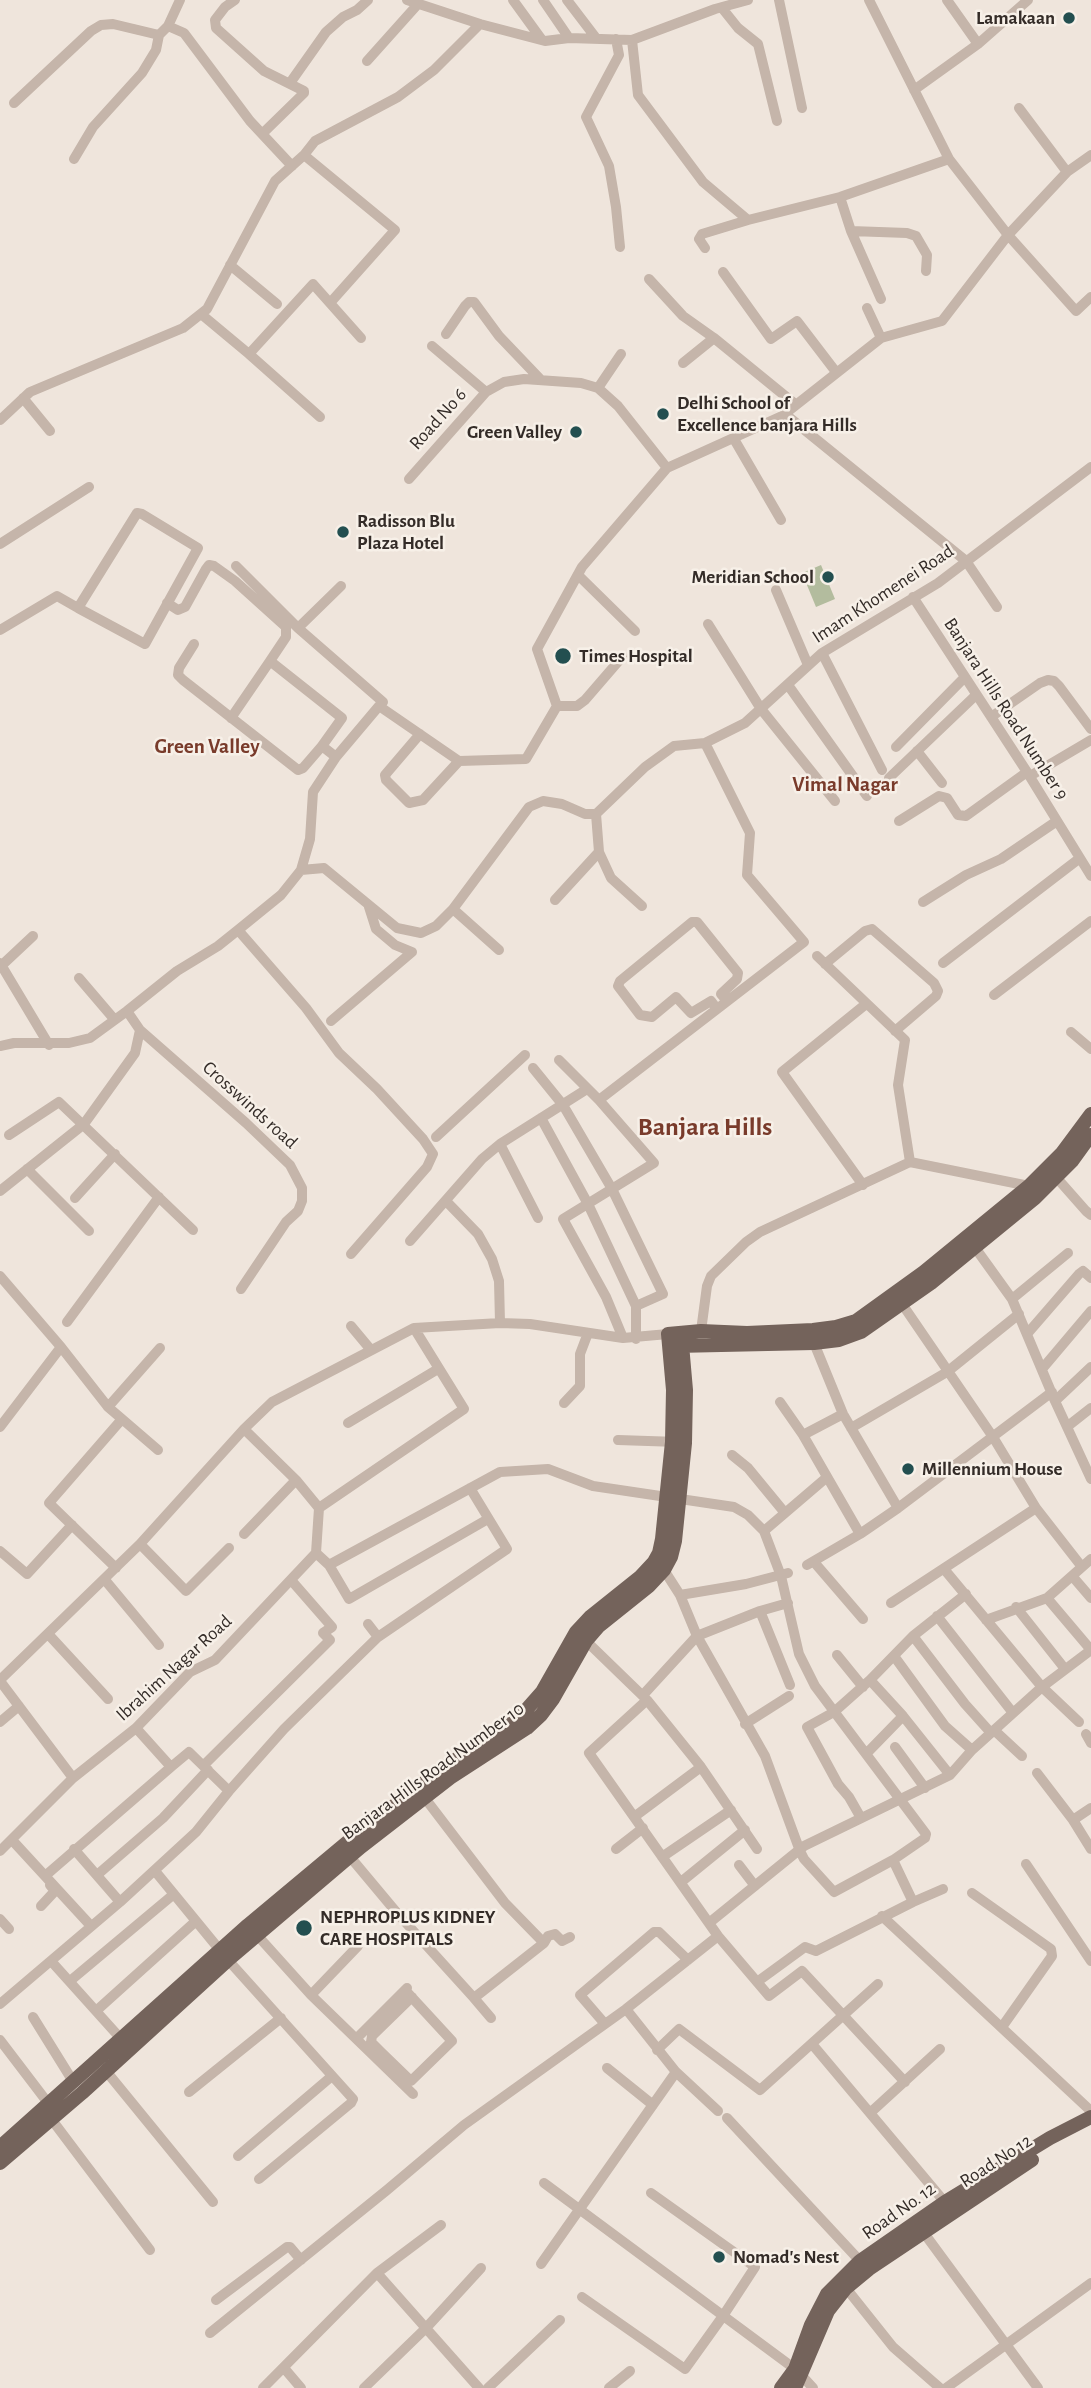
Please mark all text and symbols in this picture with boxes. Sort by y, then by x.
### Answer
place label: Lamakaan [976,7,1055,29]
marker: Lamakaan [1061,10,1077,26]
street label: Road No 6 [404,384,472,454]
place label: Delhi School of Excellence banjara Hills [677,392,857,436]
marker: Delhi School of Excellence banjara Hills [655,406,671,422]
place label: Green Valley [467,421,562,443]
marker: Green Valley [568,424,584,440]
place label: Radisson Blu Plaza Hotel [357,510,455,554]
marker: Radisson Blu Plaza Hotel [335,524,351,540]
street label: Imam Khomenei Road [808,540,958,648]
place label: Meridian School [691,566,814,588]
marker: Meridian School [820,569,836,585]
street label: Banjara Hills Road Number 9 [939,614,1073,804]
place label: Times Hospital [579,645,693,667]
marker: Times Hospital [553,646,573,666]
district label: Green Valley [154,734,260,760]
district label: Vimal Nagar [792,772,898,798]
street label: Crosswinds road [198,1056,302,1154]
district label: Banjara Hills [638,1111,772,1143]
place label: Millennium House [922,1458,1062,1480]
marker: Millennium House [900,1461,916,1477]
street label: Ibrahim Nagar Road [111,1610,237,1726]
street label: Banjara Hills Road Number 10 [337,1697,529,1845]
place label: NEPHROPLUS KIDNEY CARE HOSPITALS [320,1906,495,1950]
marker: NEPHROPLUS KIDNEY CARE HOSPITALS [294,1918,314,1938]
street label: Road No 12 [956,2129,1036,2193]
street label: Road No. 12 [858,2177,940,2245]
place label: Nomad's Nest [733,2246,839,2268]
marker: Nomad's Nest [711,2249,727,2265]

